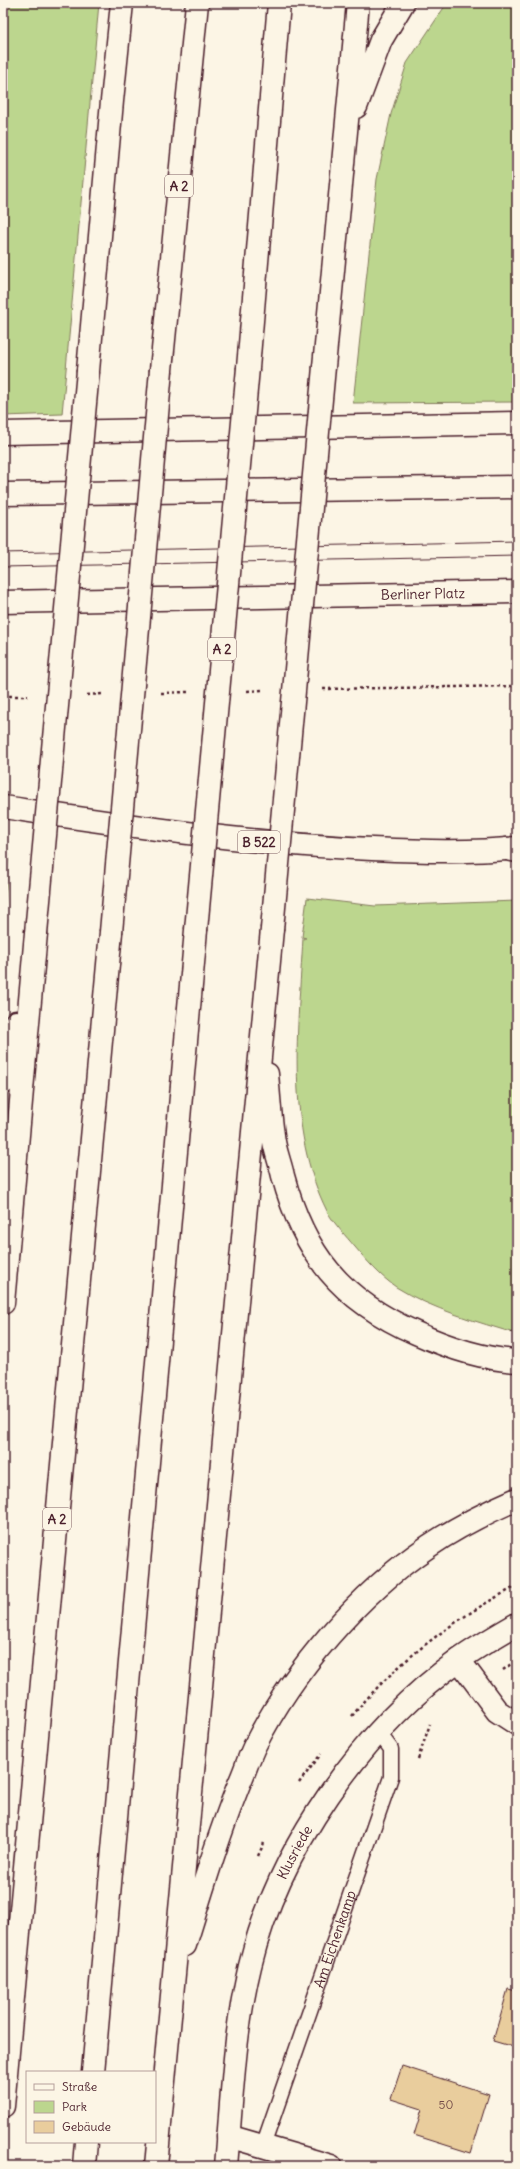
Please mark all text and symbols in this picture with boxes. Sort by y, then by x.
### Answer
road number: A 2 [165,175,193,197]
street label: Berliner Platz [381,584,466,604]
road number: A 2 [208,638,236,660]
road number: B 522 [238,831,280,853]
road number: A 2 [43,1508,71,1530]
street label: Klusriede [273,1822,316,1882]
street label: Am Eichenkamp [310,1888,360,1990]
legend [26,2071,156,2143]
text: Straße [62,2079,97,2094]
house number: 50 [439,2097,454,2112]
text: Park [62,2099,87,2114]
text: Gebäude [62,2119,111,2134]

